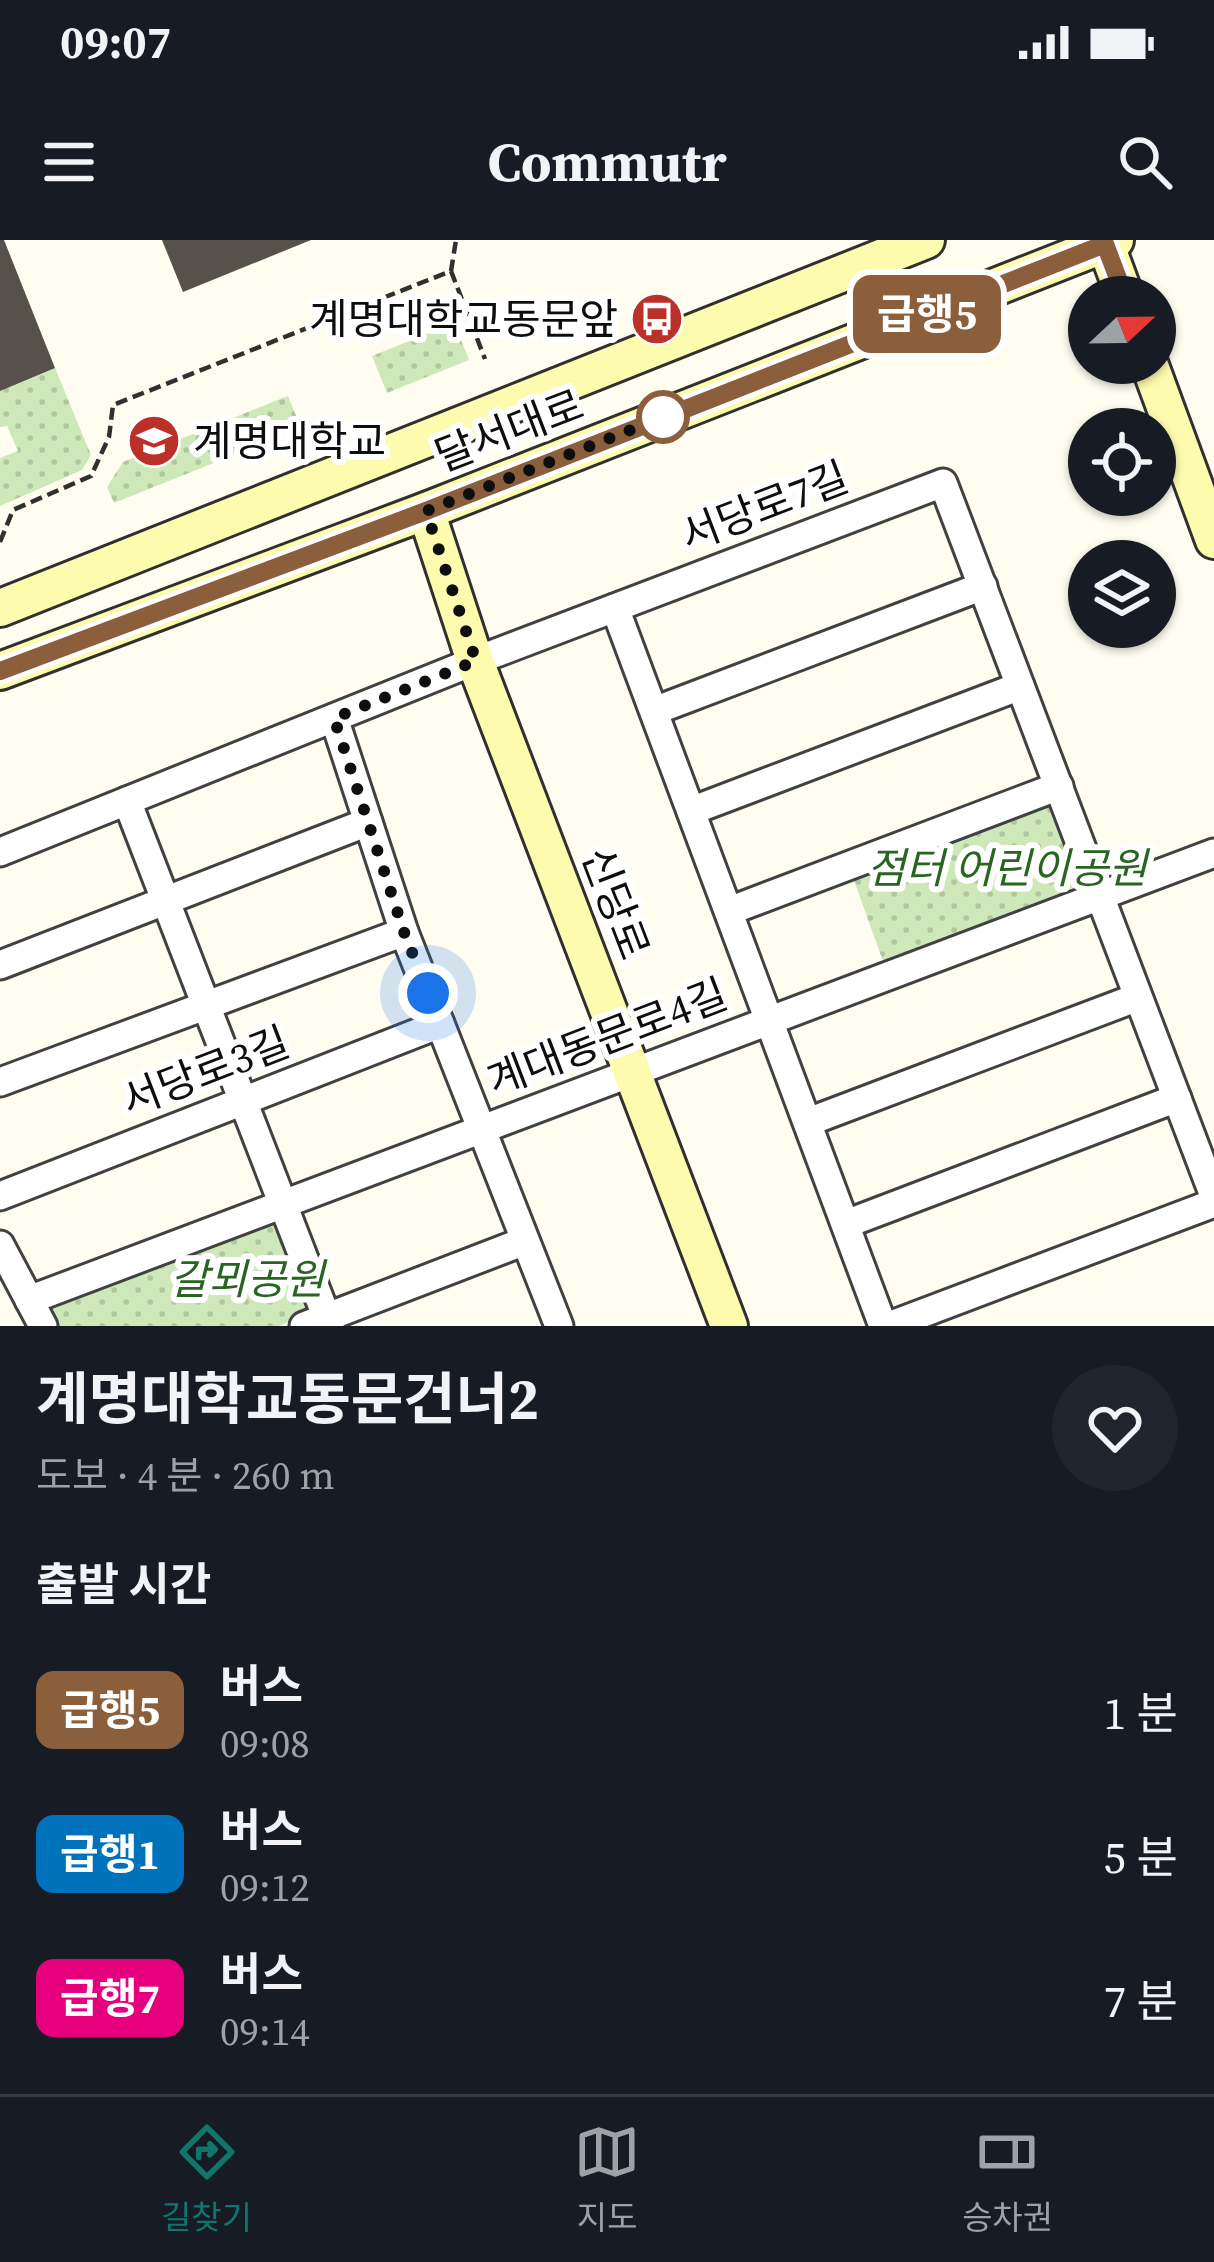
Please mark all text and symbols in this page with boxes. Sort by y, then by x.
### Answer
text: 09:07 [60,11,171,73]
text: Commutr [487,125,727,199]
icon: menu [36,129,102,195]
icon: search [1112,129,1178,195]
line badge: 급행5 [858,275,996,353]
north arrow [1068,276,1176,384]
map controls [1068,276,1176,648]
text: 급행5 [877,285,977,343]
place label: 계명대학교동문앞 [309,290,618,348]
bus stop icon: 계명대학교동문앞 [629,291,685,347]
street label: 달서대로 [426,375,592,485]
unlabelled marker [638,392,688,442]
button: locate [1068,408,1176,516]
place label: 계명대학교 [193,412,386,470]
school or university icon: 계명대학교 [126,413,182,469]
street label: 서당로7길 [672,447,856,565]
button: layers [1068,540,1176,648]
street label: 신당로 [568,838,664,968]
park label: 점터 어린이공원 [867,839,1151,897]
your location [398,963,458,1023]
street label: 계대동문로4길 [479,965,735,1109]
street label: 서당로3길 [113,1012,297,1130]
park label: 갈뫼공원 [170,1250,328,1308]
text: 계명대학교동문건너2 [36,1360,539,1438]
button: heart [1052,1365,1178,1491]
text: 도보 · 4 분 · 260 m [36,1449,335,1502]
text: 출발 시간 [36,1553,211,1615]
text: 버스 [220,1655,303,1717]
text: 급행5 [60,1681,160,1739]
text: 1 분 [1104,1682,1178,1744]
text: 09:08 [220,1717,310,1770]
text: 버스 [220,1799,303,1861]
text: 급행1 [60,1825,160,1883]
text: 5 분 [1104,1826,1178,1888]
text: 09:12 [220,1861,310,1914]
text: 버스 [220,1943,303,2005]
text: 급행7 [60,1969,160,2027]
text: 7 분 [1104,1970,1178,2032]
text: 09:14 [220,2005,310,2058]
tab: 길찾기 [161,2119,252,2240]
tab: 지도 [574,2119,640,2240]
tab: 승차권 [962,2119,1053,2240]

